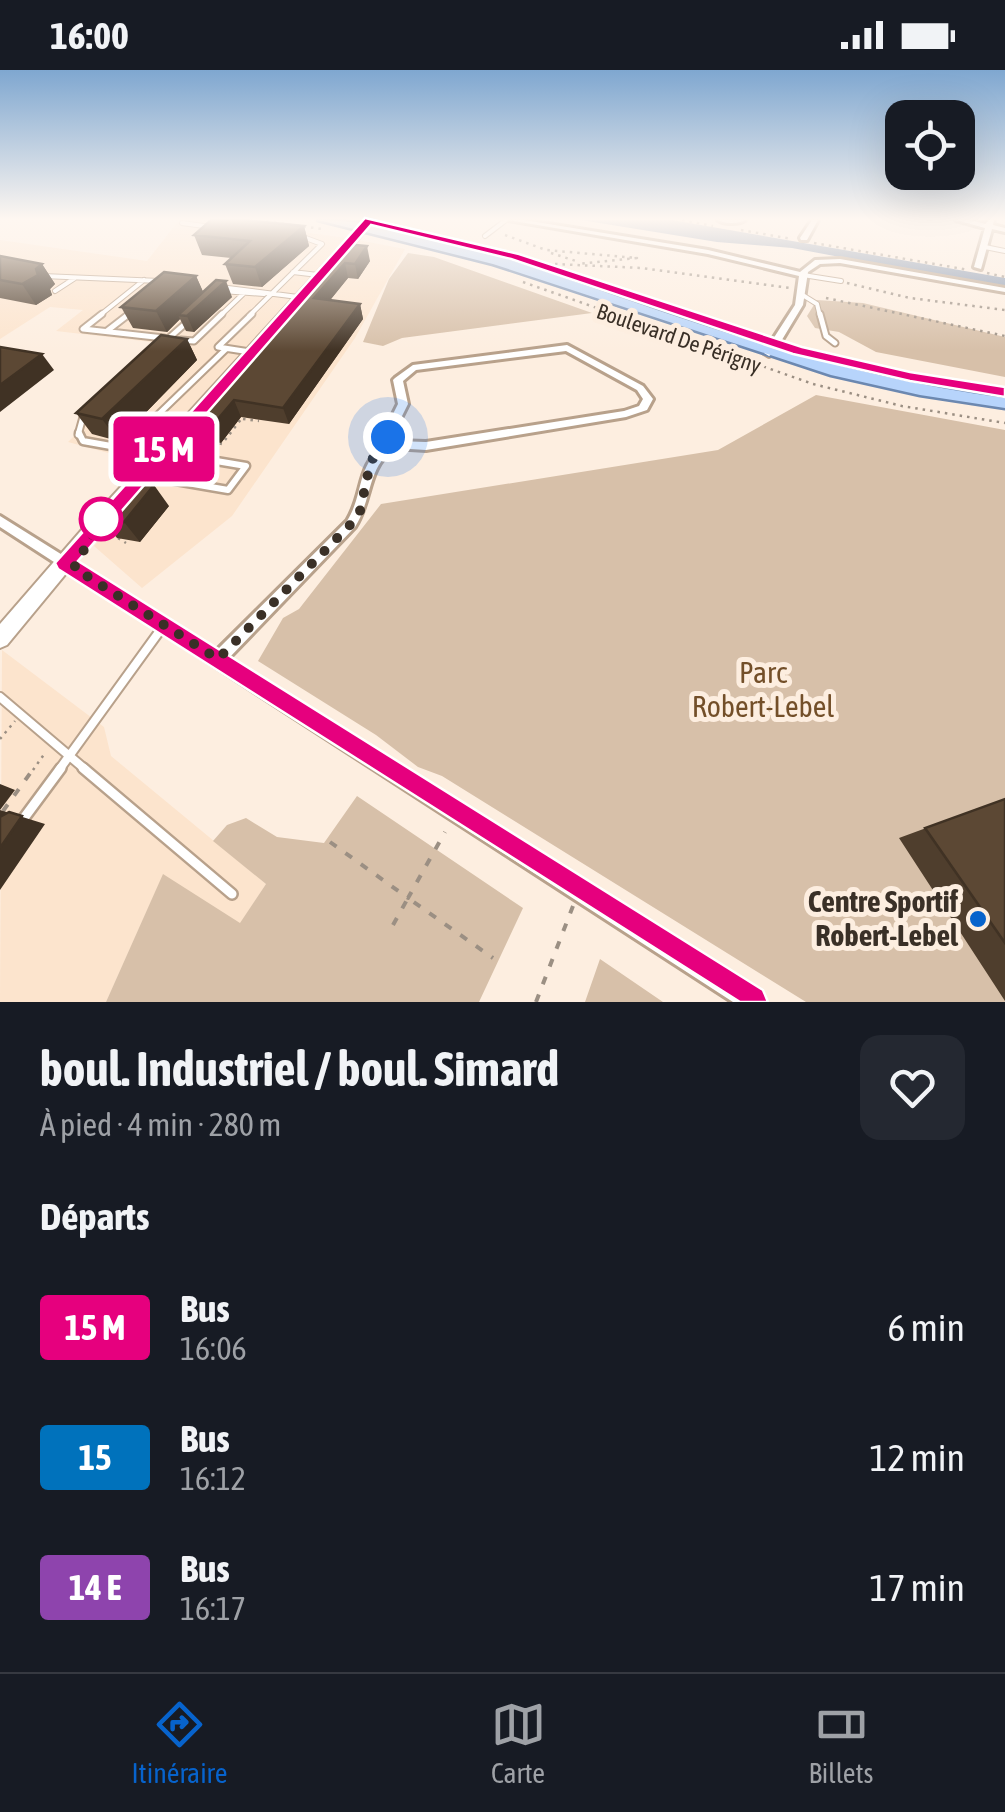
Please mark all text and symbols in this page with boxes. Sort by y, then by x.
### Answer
text: 16:00 [50,14,129,57]
map controls [885,100,975,190]
button: locate [885,100,975,190]
street label: Boulevard De Périgny [593,298,765,378]
your location [363,412,413,462]
line badge: 15 M [94,416,234,482]
text: 15 M [133,429,195,469]
unlabelled marker [80,498,122,540]
park label: Parc Robert-Lebel [692,655,834,723]
place label: Centre Sportif Robert-Lebel [808,884,959,952]
marker: Centre Sportif Robert-Lebel [967,908,989,930]
button: heart [860,1035,965,1140]
text: boul. Industriel / boul. Simard [40,1041,559,1096]
text: À pied · 4 min · 280 m [40,1106,281,1143]
text: Départs [40,1195,149,1238]
text: Bus [180,1287,230,1330]
text: 6 min [887,1306,965,1349]
text: 15 M [64,1307,126,1347]
text: 16:06 [180,1330,247,1367]
text: Bus [180,1417,230,1460]
text: 12 min [870,1436,965,1479]
text: 15 [79,1437,111,1477]
text: 16:12 [180,1460,246,1497]
text: Bus [180,1547,230,1590]
text: 17 min [870,1566,965,1609]
text: 14 E [69,1567,121,1607]
text: 16:17 [180,1590,246,1627]
tab: Itinéraire [131,1697,228,1789]
tab: Carte [491,1697,546,1789]
tab: Billets [809,1697,873,1789]

